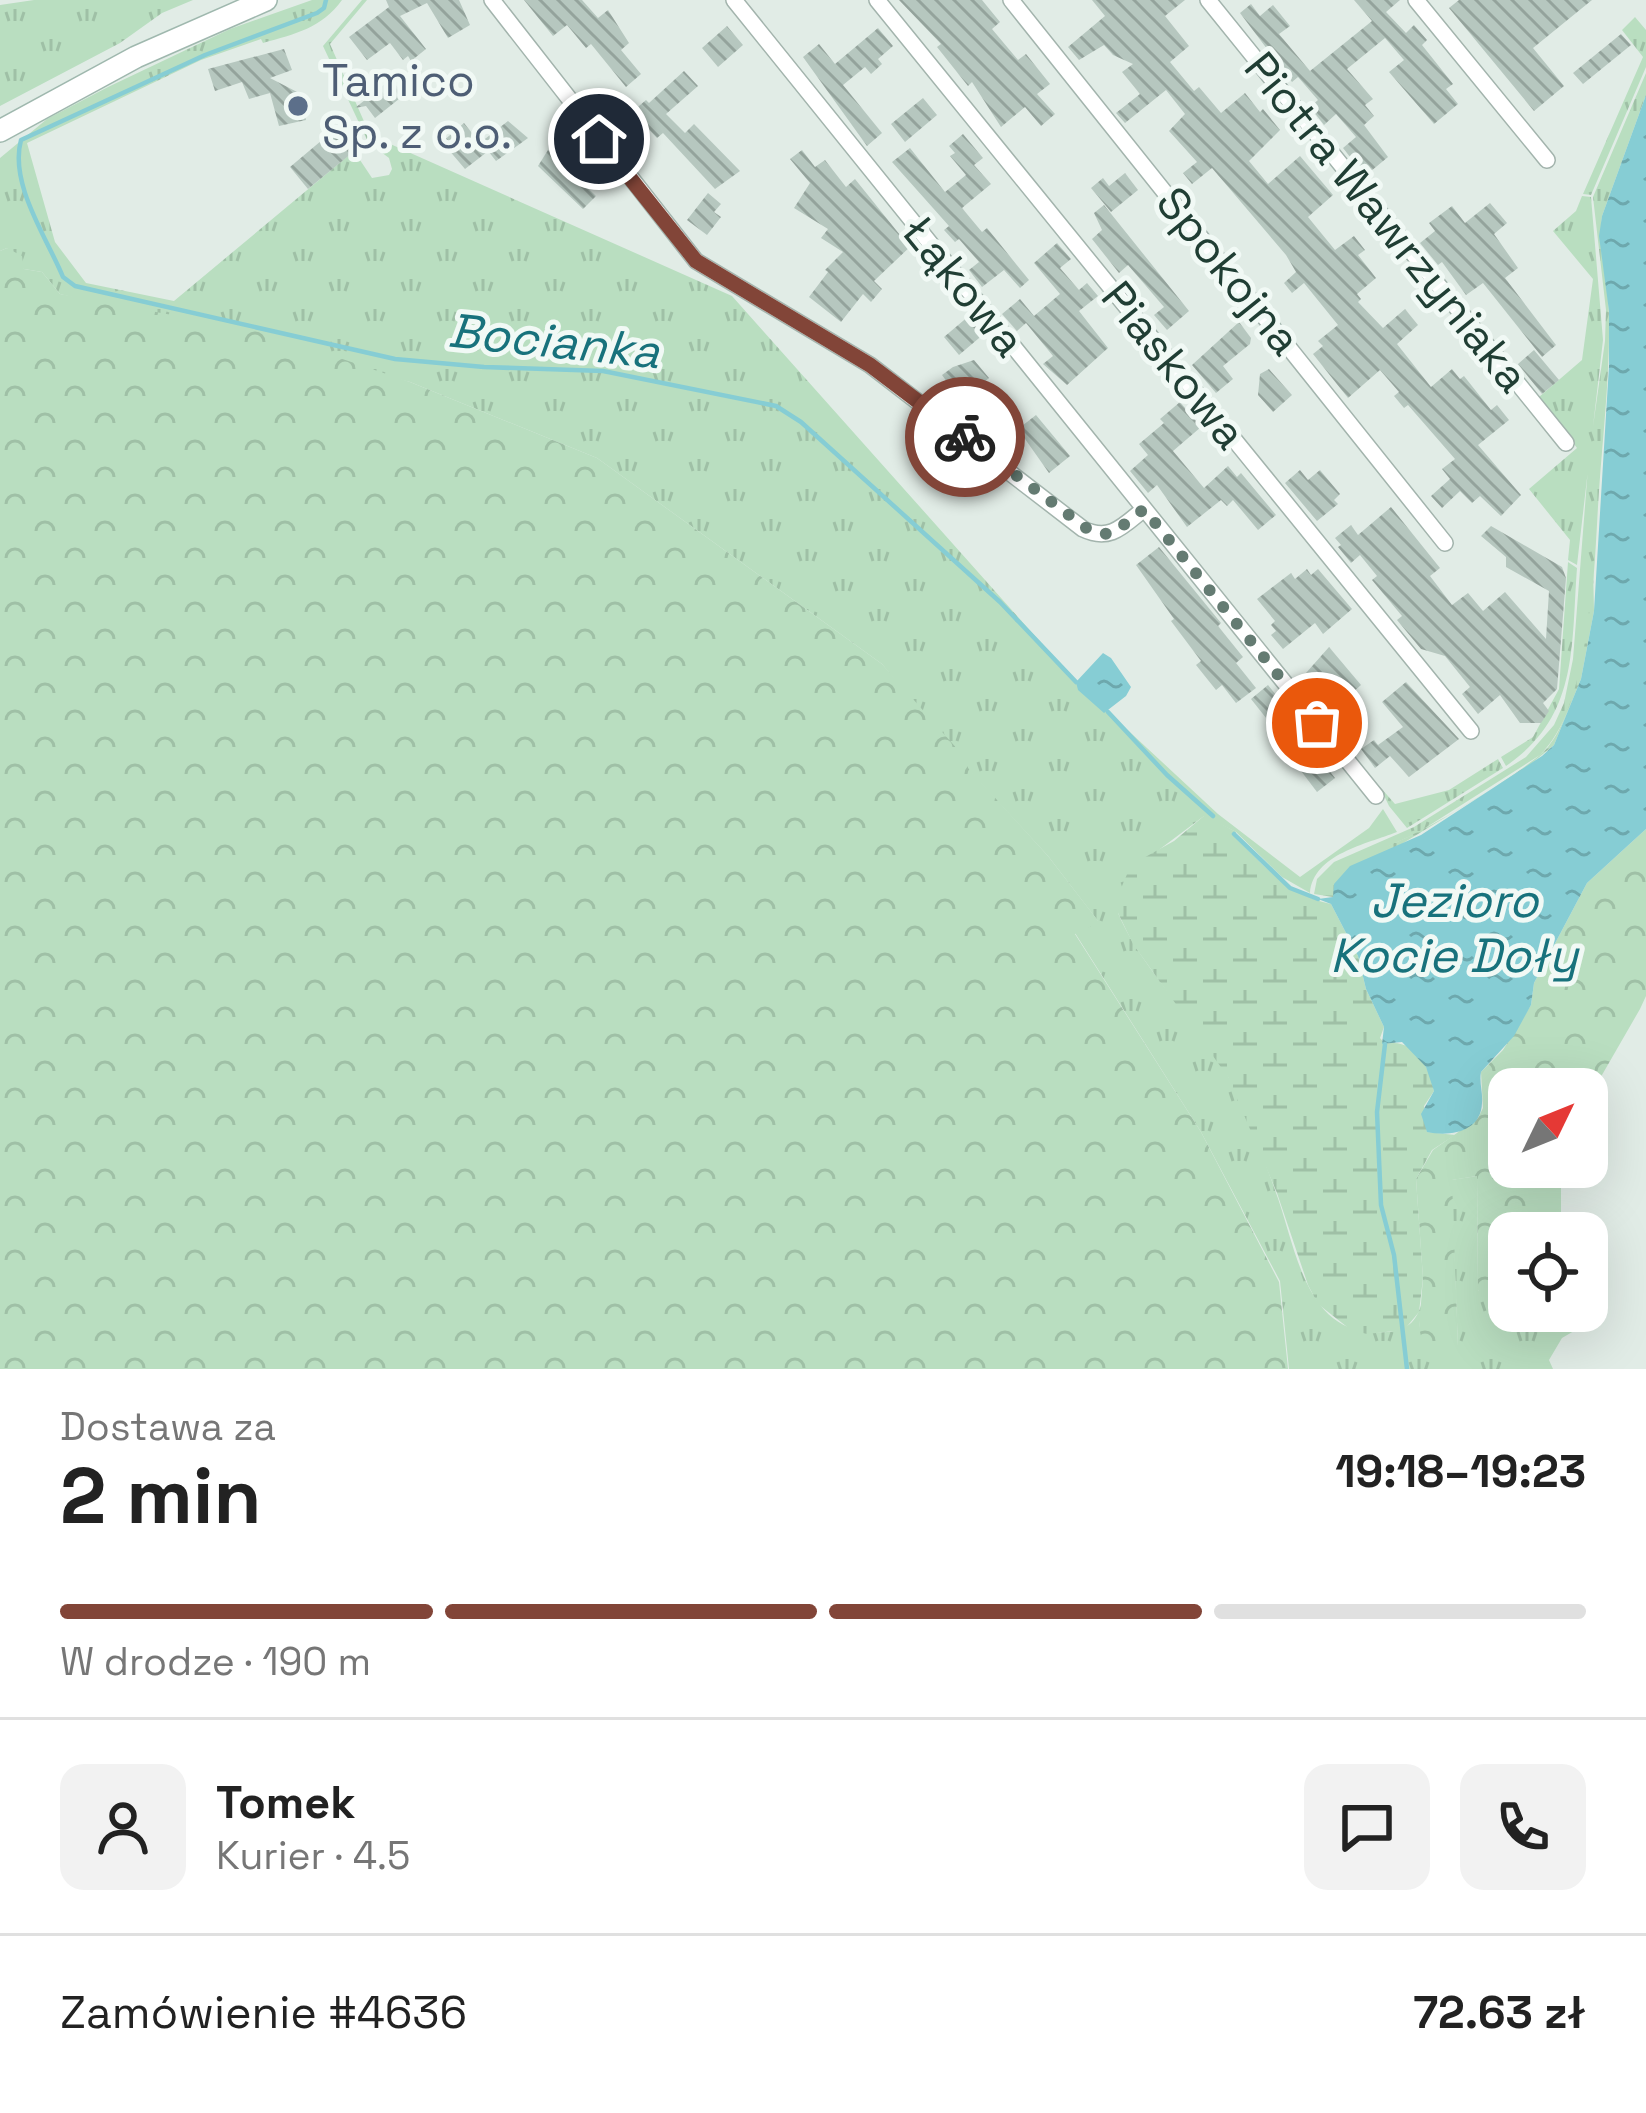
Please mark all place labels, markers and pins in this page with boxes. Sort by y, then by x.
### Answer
place label: Tamico Sp. z o.o. [322,52,512,161]
pin [548,88,650,190]
marker: Tamico Sp. z o.o. [285,93,311,119]
pin [1266,672,1368,774]

